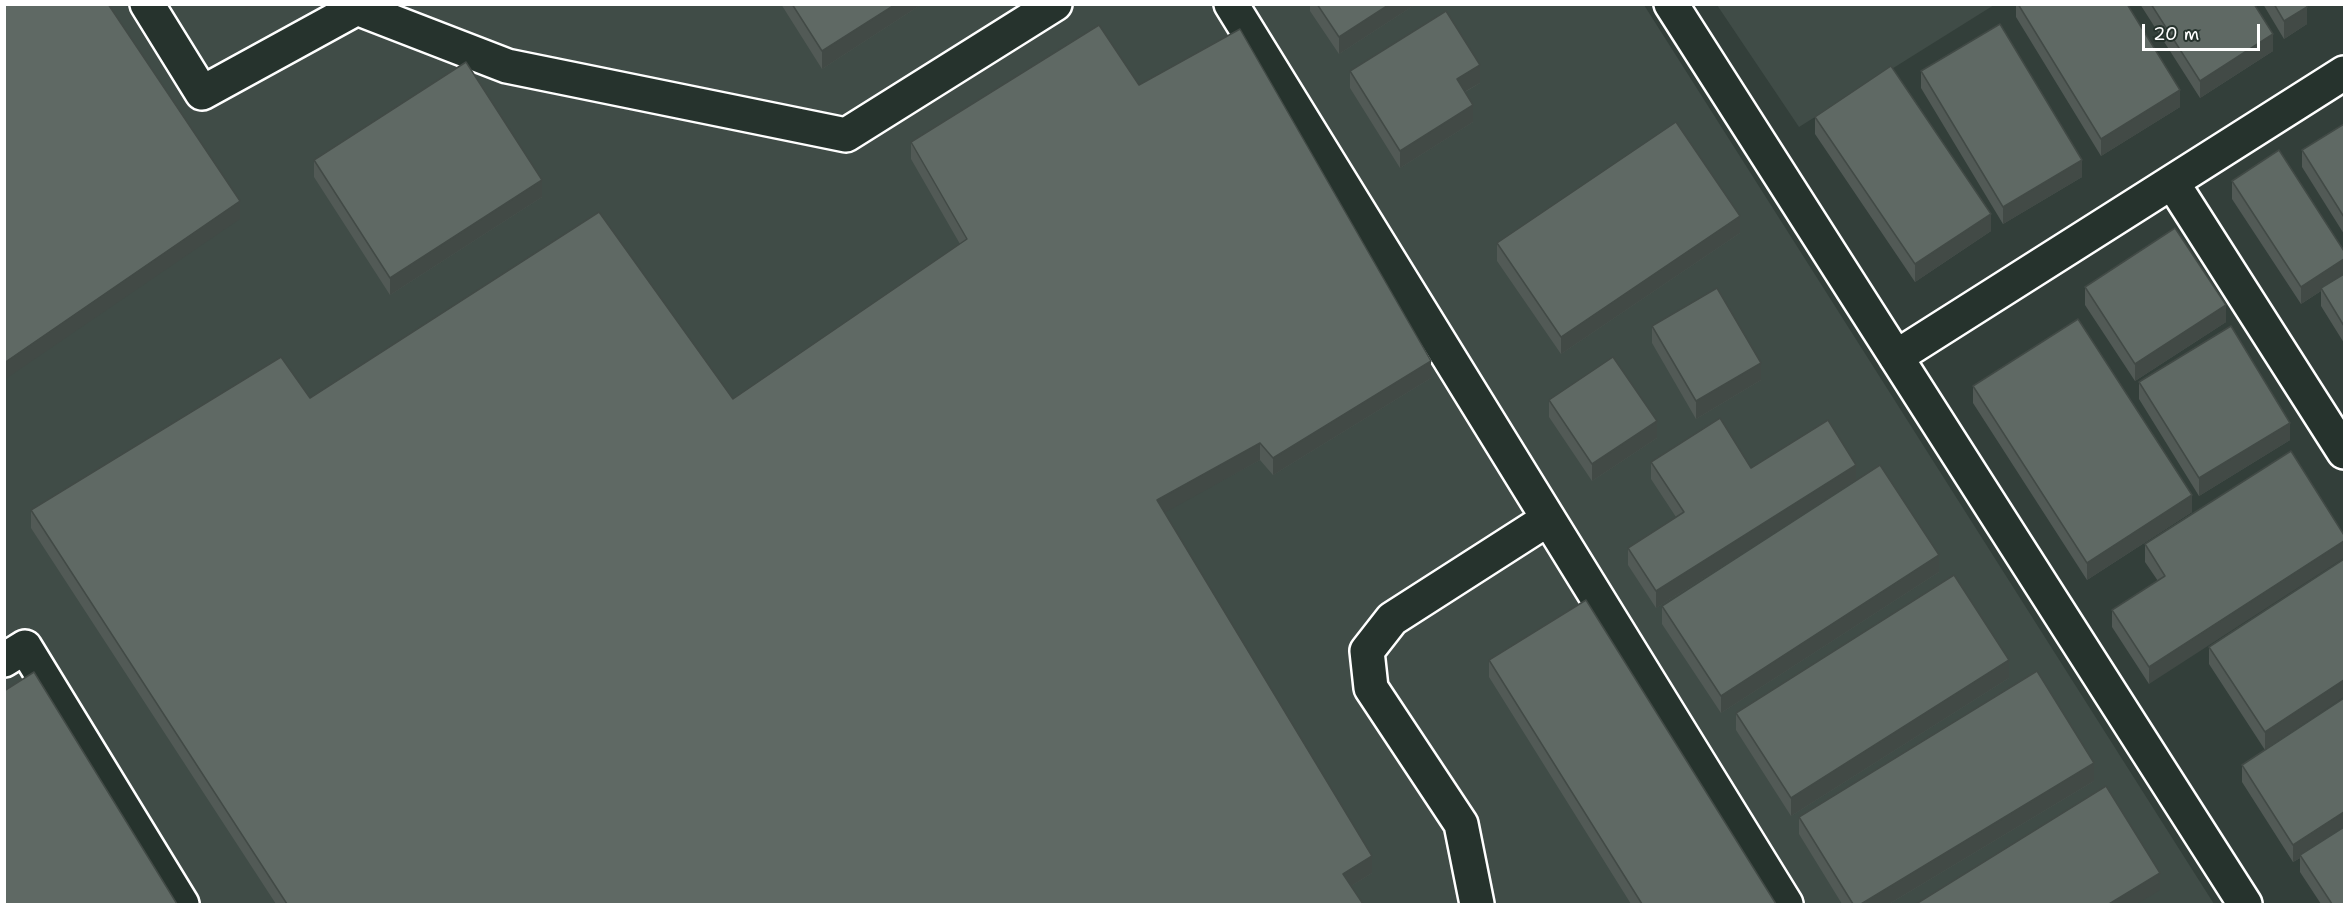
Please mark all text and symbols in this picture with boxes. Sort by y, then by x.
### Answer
scale bar [2145,12,2264,50]
text: 20 m [2153,22,2199,46]

